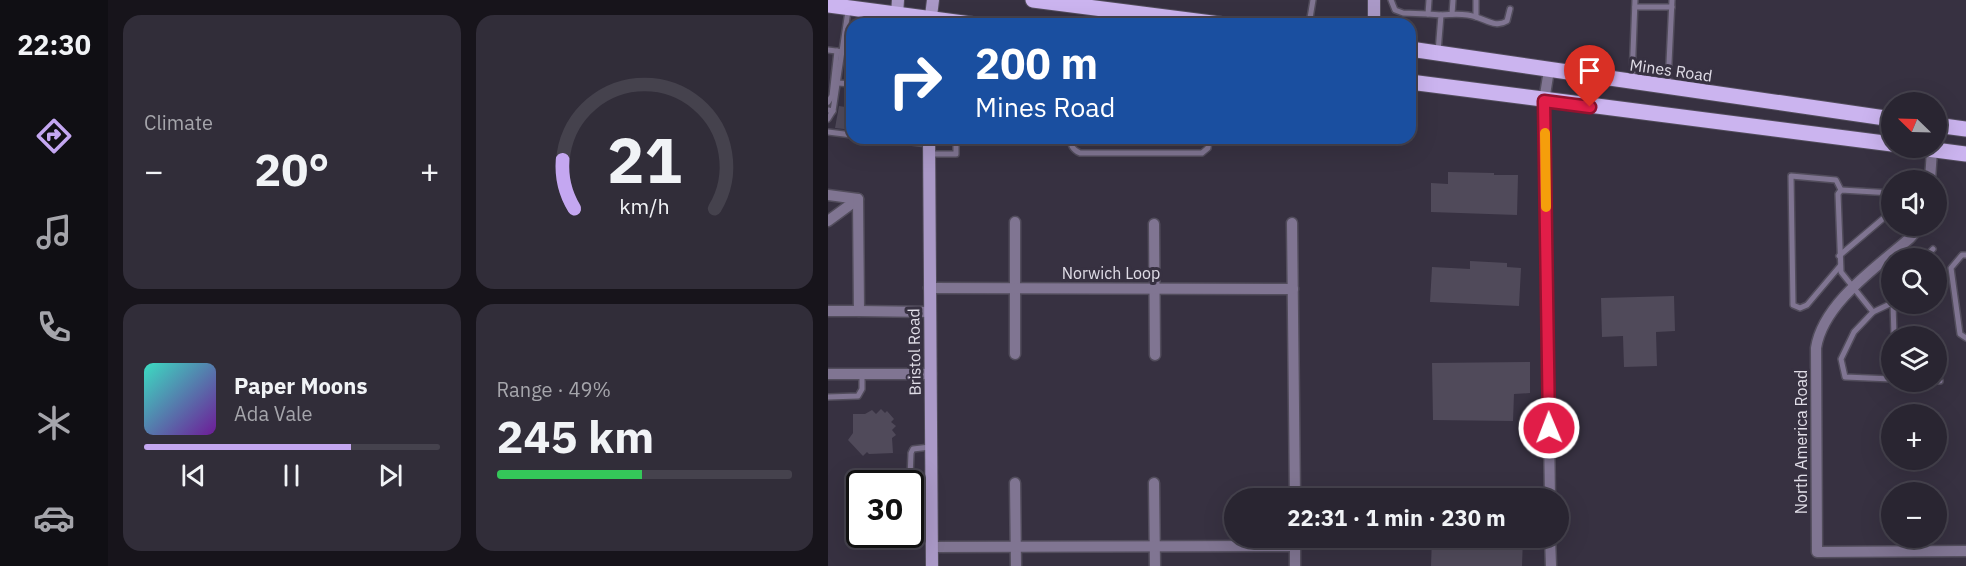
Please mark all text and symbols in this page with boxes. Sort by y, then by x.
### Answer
text: 22:30 [17,27,91,62]
text: 200 m [975,36,1098,91]
icon: right [876,42,954,120]
pin [1564,45,1615,107]
icon: arrive [1573,54,1606,87]
street label: Mines Road [1628,54,1714,86]
text: Mines Road [975,89,1115,124]
north arrow [1881,92,1947,158]
map controls [1881,92,1947,548]
text: Climate [144,109,213,136]
icon: directions [33,115,75,157]
text: 21 [607,119,682,200]
text: 20° [254,140,329,198]
text: − [144,149,164,192]
text: + [420,149,440,192]
button: sound [1881,170,1947,236]
text: km/h [619,192,669,220]
icon: music [33,211,75,253]
button: search [1881,248,1947,314]
street label: Norwich Loop [1062,263,1160,283]
icon: phone [33,306,75,348]
street label: Bristol Road [903,308,925,396]
button: layers [1881,326,1947,392]
street label: North America Road [1791,370,1811,514]
text: Paper Moons [234,371,367,400]
text: Range · 49% [497,376,611,403]
position arrow [1517,396,1581,460]
text: Ada Vale [234,400,313,427]
icon: climate [33,402,75,444]
button: + [1881,404,1947,470]
text: 245 km [497,407,654,465]
icon: previous [177,459,210,492]
icon: pause [275,459,308,492]
icon: next [374,459,407,492]
speed limit sign: 30 [846,470,924,548]
button: − [1881,482,1947,548]
icon: car [33,497,75,539]
text: 22:31 · 1 min · 230 m [1287,503,1506,532]

